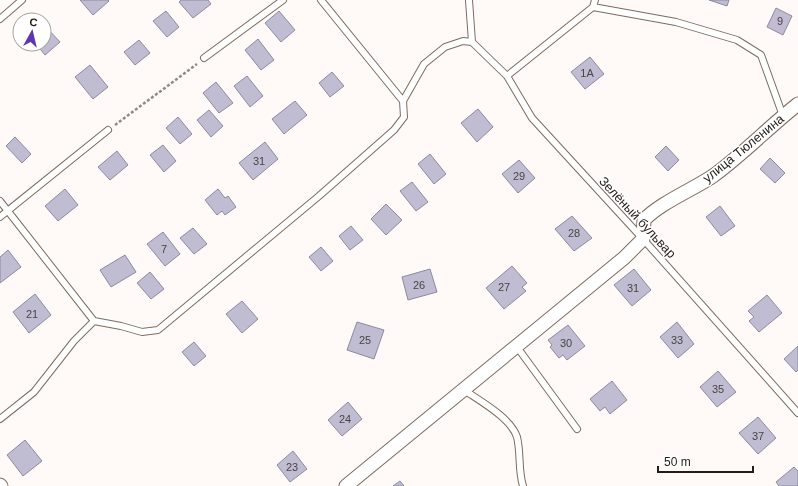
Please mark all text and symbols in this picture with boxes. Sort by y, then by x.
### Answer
north arrow [12,12,52,52]
house number: 9 [777,15,783,27]
text: С [29,16,38,29]
house number: 1А [580,67,594,79]
street label: улица Тюленина [700,111,787,186]
house number: 31 [253,155,265,167]
house number: 29 [513,170,525,182]
street label: Зелёный бульвар [596,174,679,261]
house number: 28 [568,227,580,239]
house number: 7 [161,243,167,255]
house number: 26 [413,279,425,291]
house number: 27 [498,281,510,293]
house number: 31 [627,282,639,294]
house number: 21 [26,308,38,320]
house number: 25 [359,334,371,346]
house number: 33 [671,334,683,346]
house number: 30 [560,337,572,349]
house number: 35 [712,383,724,395]
house number: 24 [339,413,351,425]
house number: 37 [752,430,764,442]
scale bar [658,448,753,474]
text: 50 m [664,455,691,469]
house number: 23 [286,461,298,473]

